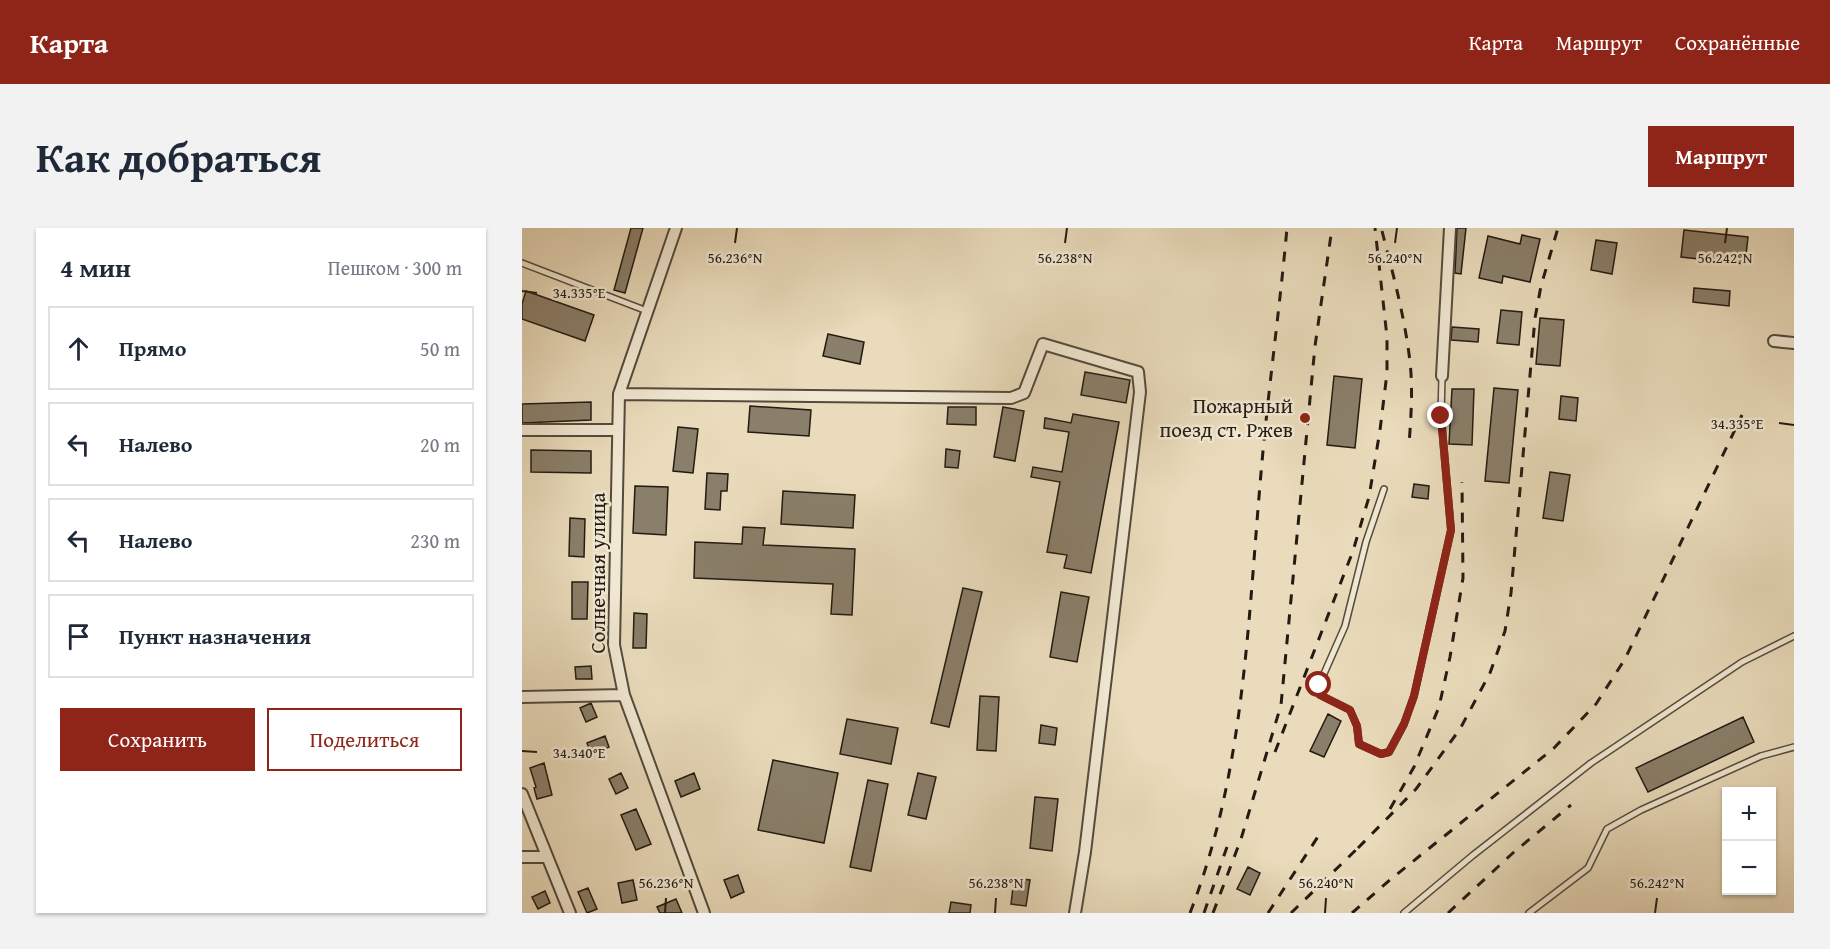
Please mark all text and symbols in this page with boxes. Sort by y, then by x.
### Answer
text: Карта [30,22,108,63]
text: Карта [1469,27,1523,58]
text: Маршрут [1556,27,1642,58]
text: Сохранённые [1675,27,1800,58]
text: Как добраться [36,126,321,187]
button: Маршрут [1648,126,1794,187]
text: 56.236°N [708,247,763,268]
text: 56.238°N [1038,247,1093,268]
text: 56.240°N [1368,247,1423,268]
text: 56.242°N [1698,247,1753,268]
text: 4 мин [60,248,131,287]
text: Пешком · 300 m [328,253,462,282]
text: 34.335°E [553,282,606,303]
icon: ahead [62,332,95,365]
text: Прямо [119,332,186,364]
text: 50 m [420,334,460,363]
place label: Пожарный поезд ст. Ржев [1159,390,1293,445]
route end [1427,402,1453,428]
marker: Пожарный поезд ст. Ржев [1298,411,1312,425]
text: 34.335°E [1711,413,1764,434]
icon: left [62,428,95,461]
text: Налево [119,428,192,460]
text: 20 m [420,430,460,459]
street label: Солнечная улица [582,492,613,654]
icon: left [62,524,95,557]
text: Налево [119,524,192,556]
text: 230 m [410,526,460,555]
icon: arrive [62,620,95,653]
text: Пункт назначения [119,620,311,652]
route start [1305,671,1331,697]
button: Сохранить [60,708,255,771]
button: Поделиться [267,708,462,771]
text: 34.340°E [553,742,606,763]
map controls [1722,787,1776,895]
button: + [1722,787,1776,841]
button: − [1722,841,1776,895]
text: 56.236°N [639,872,694,893]
text: 56.238°N [969,872,1024,893]
text: 56.240°N [1299,872,1354,893]
text: 56.242°N [1630,872,1685,893]

